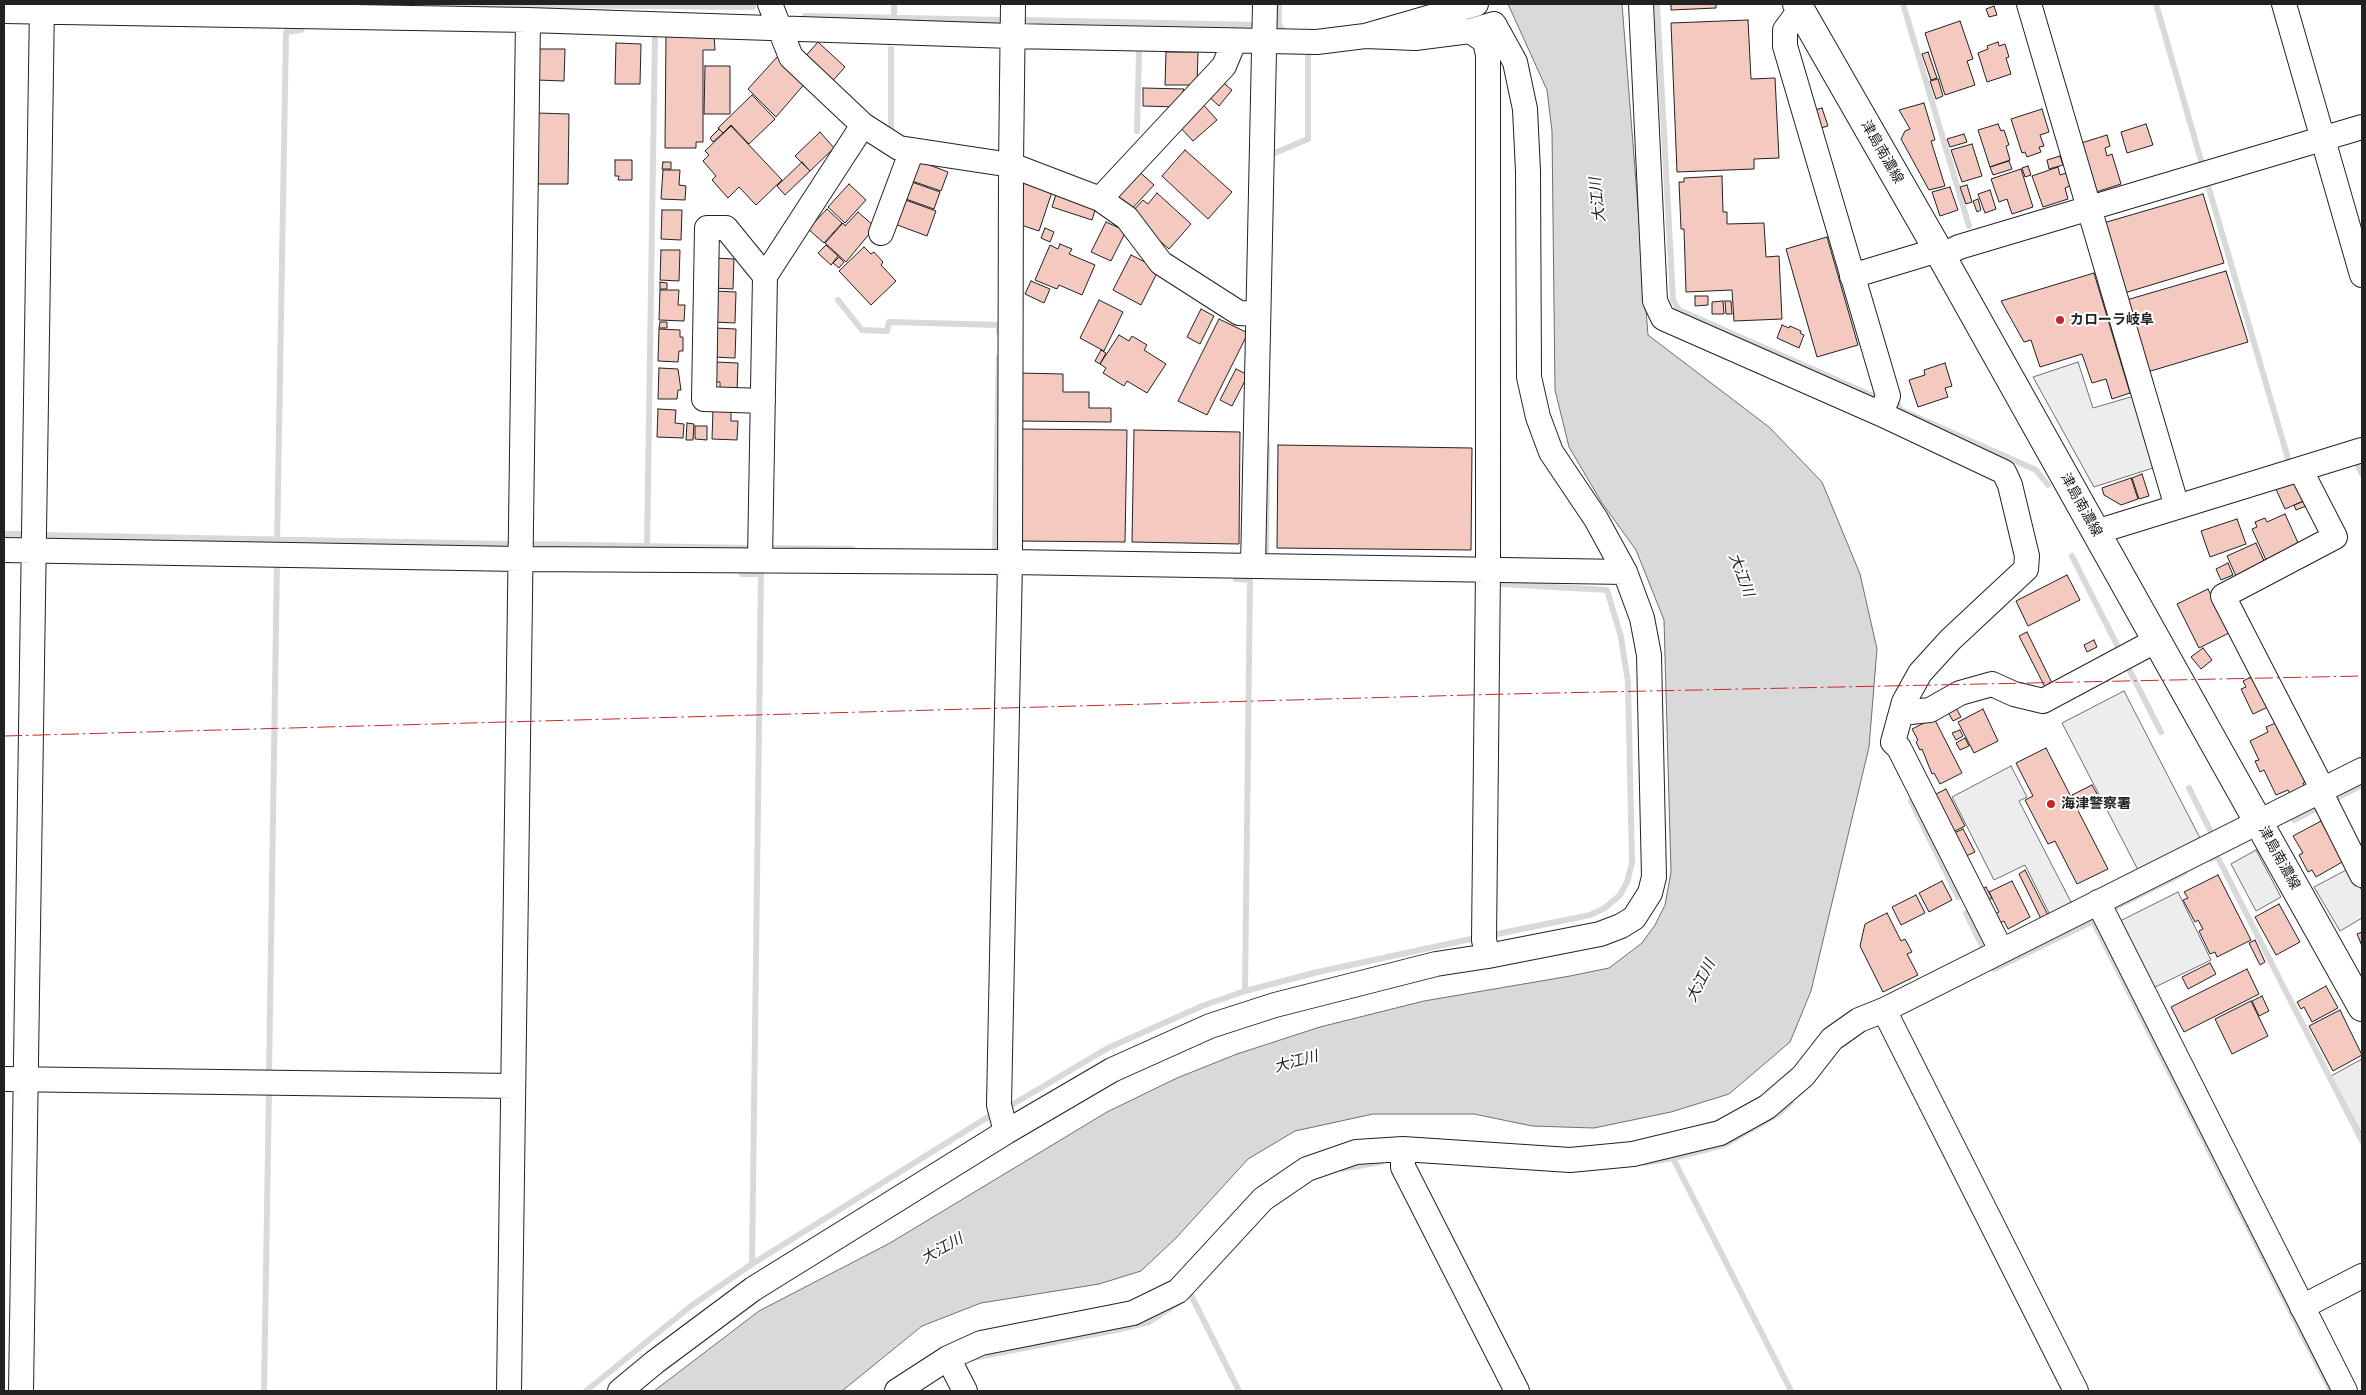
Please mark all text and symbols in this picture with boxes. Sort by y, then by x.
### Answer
street label: 津島南濃線 [1857,117,1907,187]
water label: 大江川 [1587,177,1609,223]
place label: カローラ岐阜 [2070,312,2154,328]
marker: カローラ岐阜 [2054,314,2066,326]
street label: 津島南濃線 [2057,470,2105,540]
water label: 大江川 [1725,551,1757,599]
place label: 海津警察署 [2061,796,2131,812]
marker: 海津警察署 [2045,798,2057,810]
street label: 津島南濃線 [2255,823,2303,893]
water label: 大江川 [1683,957,1719,1005]
water label: 大江川 [1272,1047,1320,1077]
water label: 大江川 [918,1230,966,1268]

